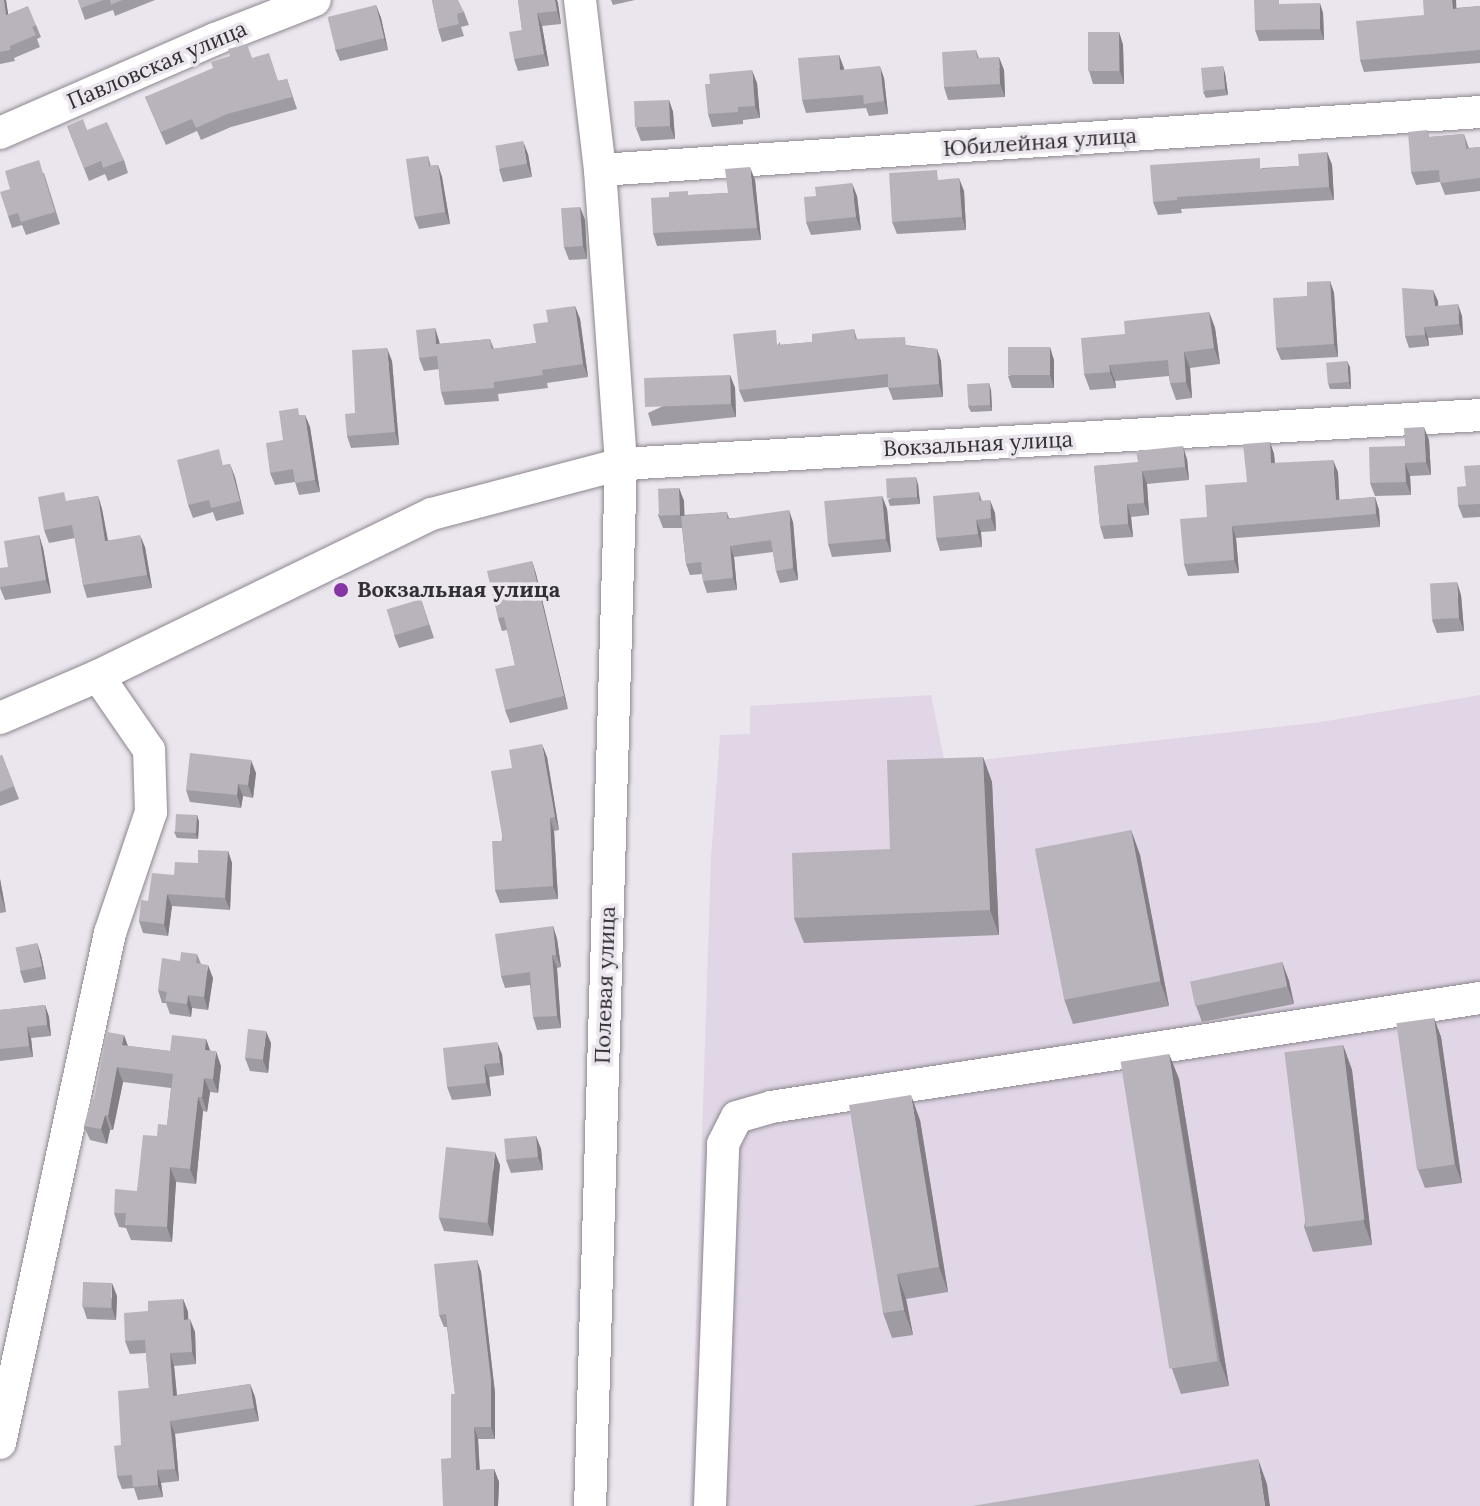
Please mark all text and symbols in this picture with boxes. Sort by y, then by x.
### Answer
street label: Павловская улица [63,15,251,115]
street label: Юбилейная улица [942,122,1138,162]
street label: Вокзальная улица [882,426,1074,462]
place label: Вокзальная улица [357,577,560,603]
marker: Вокзальная улица [332,581,350,599]
street label: Полевая улица [589,906,621,1064]

